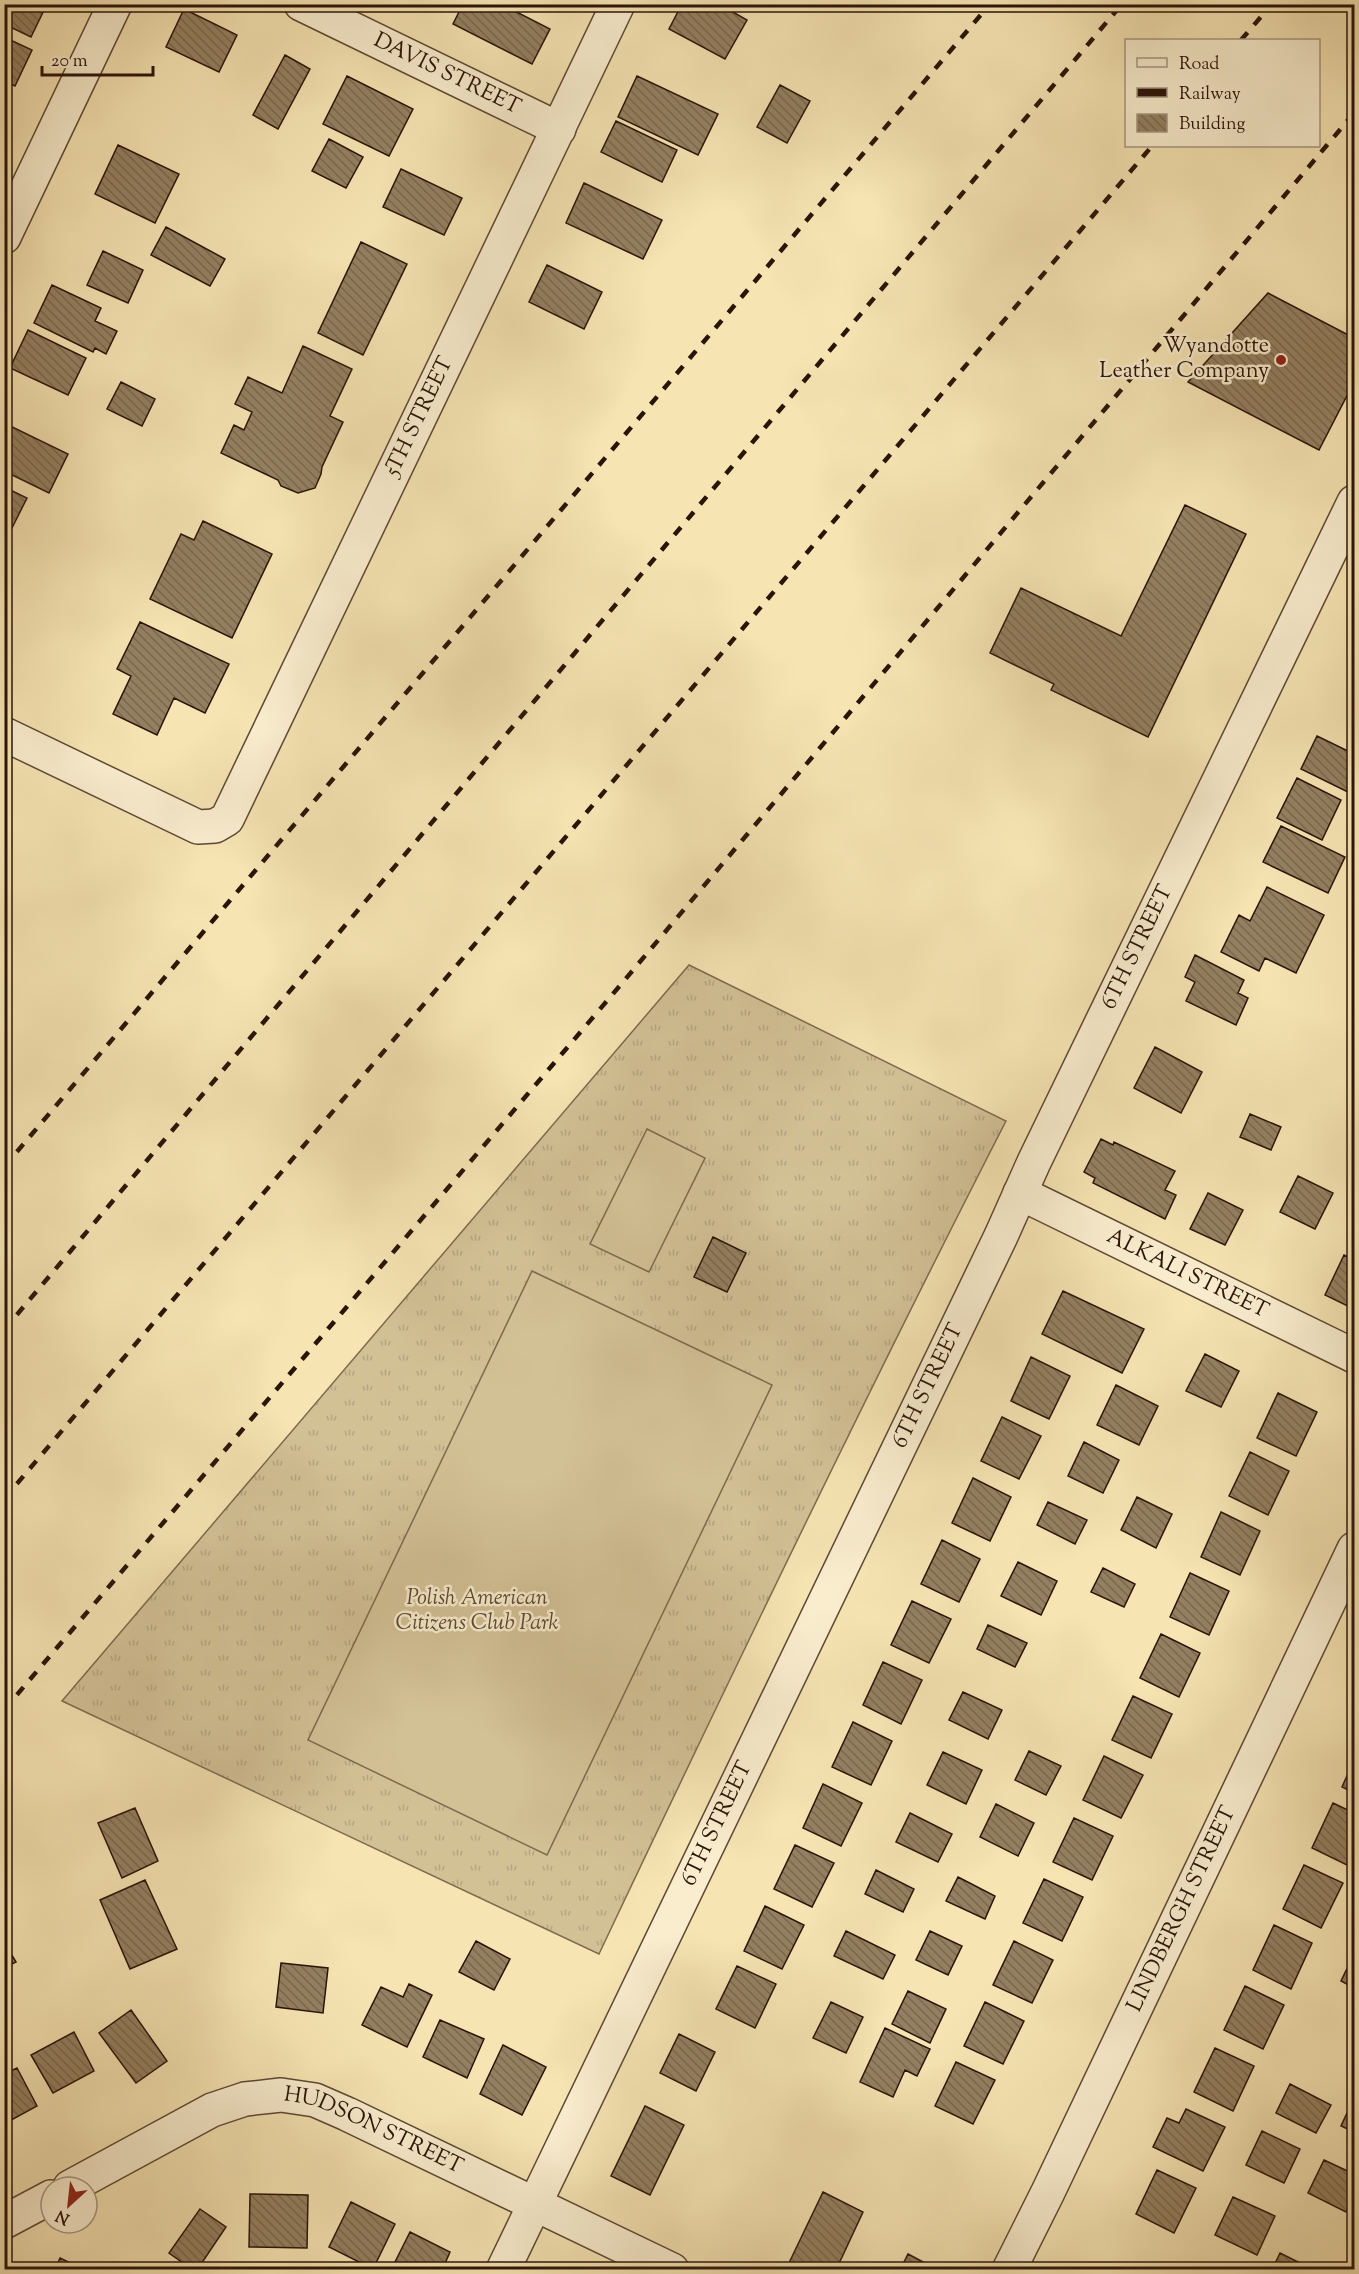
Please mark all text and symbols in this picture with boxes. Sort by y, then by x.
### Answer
street label: DAVIS STREET [368,25,526,124]
scale bar [42,39,153,77]
legend [1125,39,1320,147]
text: 20 m [51,49,88,75]
text: Road [1179,52,1219,78]
text: Railway [1179,82,1241,108]
text: Building [1179,112,1245,138]
place label: Wyandotte Leather Company [1099,331,1269,388]
street label: 5TH STREET [377,351,463,484]
marker: Wyandotte Leather Company [1274,353,1288,367]
street label: 6TH STREET [1094,879,1182,1015]
street label: ALKALI STREET [1101,1221,1274,1328]
street label: 6TH STREET [885,1318,973,1454]
park label: Polish American Citizens Club Park [395,1583,559,1640]
street label: 6TH STREET [674,1756,762,1892]
street label: LINDBERGH STREET [1120,1801,1245,2018]
street label: HUDSON STREET [282,2080,469,2183]
north arrow [39,2175,99,2235]
text: N [52,2203,74,2229]

